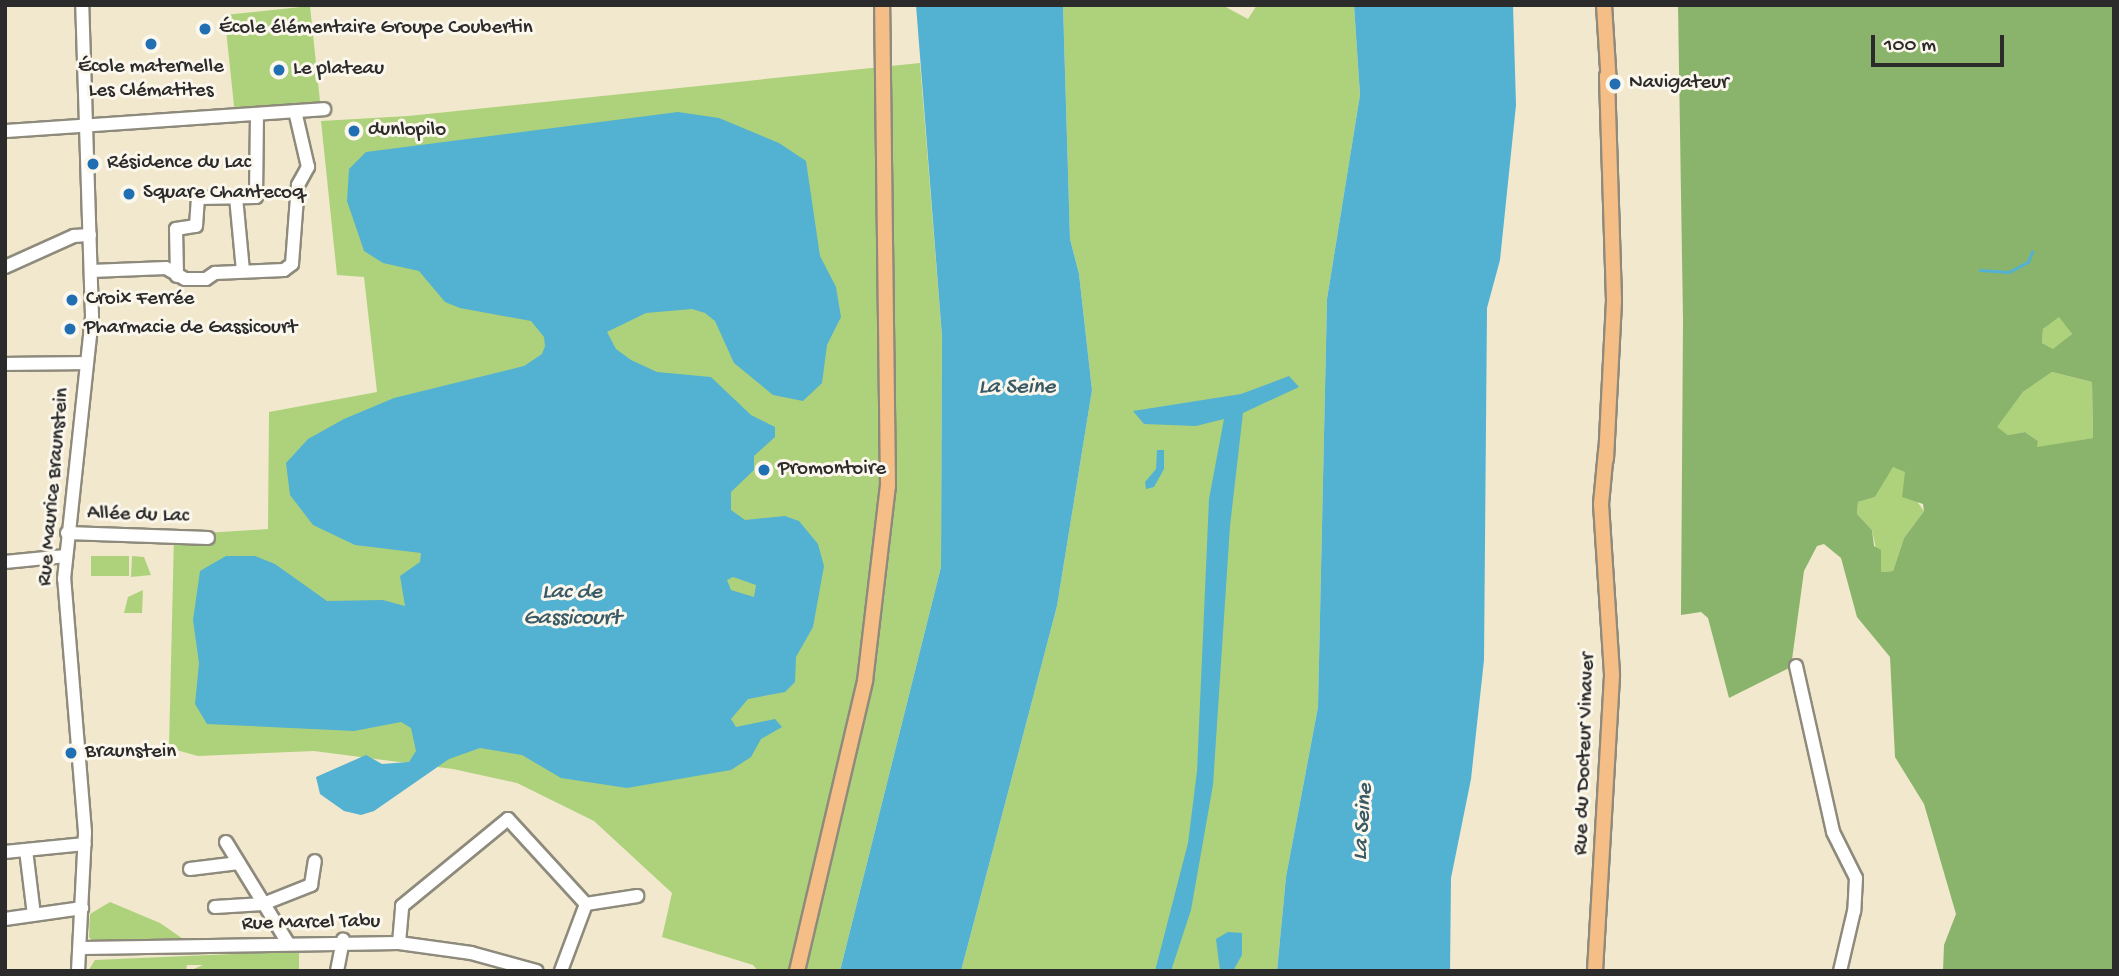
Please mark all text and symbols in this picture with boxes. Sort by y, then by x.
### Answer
place label: École élémentaire Groupe Coubertin [219,16,533,42]
marker: École élémentaire Groupe Coubertin [197,21,213,37]
scale bar [1874,21,2007,65]
text: 100 m [1884,34,1936,59]
marker: École maternelle Les Clématites [143,36,159,52]
place label: École maternelle Les Clématites [78,55,224,105]
place label: Le plateau [293,57,384,83]
marker: Le plateau [271,62,287,78]
place label: Navigateur [1629,71,1728,97]
marker: Navigateur [1607,76,1623,92]
place label: dunlopilo [368,118,446,144]
marker: dunlopilo [346,123,362,139]
place label: Résidence du Lac [107,151,251,177]
marker: Résidence du Lac [85,156,101,172]
place label: Square Chantecoq [143,181,304,207]
marker: Square Chantecoq [121,186,137,202]
place label: Croix Ferrée [86,287,194,313]
marker: Croix Ferrée [64,292,80,308]
place label: Pharmacie de Gassicourt [84,316,297,342]
marker: Pharmacie de Gassicourt [62,321,78,337]
water label: La Seine [979,374,1055,402]
street label: Rue Maurice Braunstein [34,387,76,587]
place label: Promontoire [778,457,886,483]
marker: Promontoire [756,462,772,478]
street label: Allée du Lac [87,502,189,530]
water label: Lac de Gassicourt [523,579,621,633]
street label: Rue du Docteur Vinaver [1570,652,1602,856]
place label: Braunstein [85,740,176,766]
marker: Braunstein [63,745,79,761]
water label: La Seine [1348,783,1380,861]
street label: Rue Marcel Tabu [241,910,381,938]

